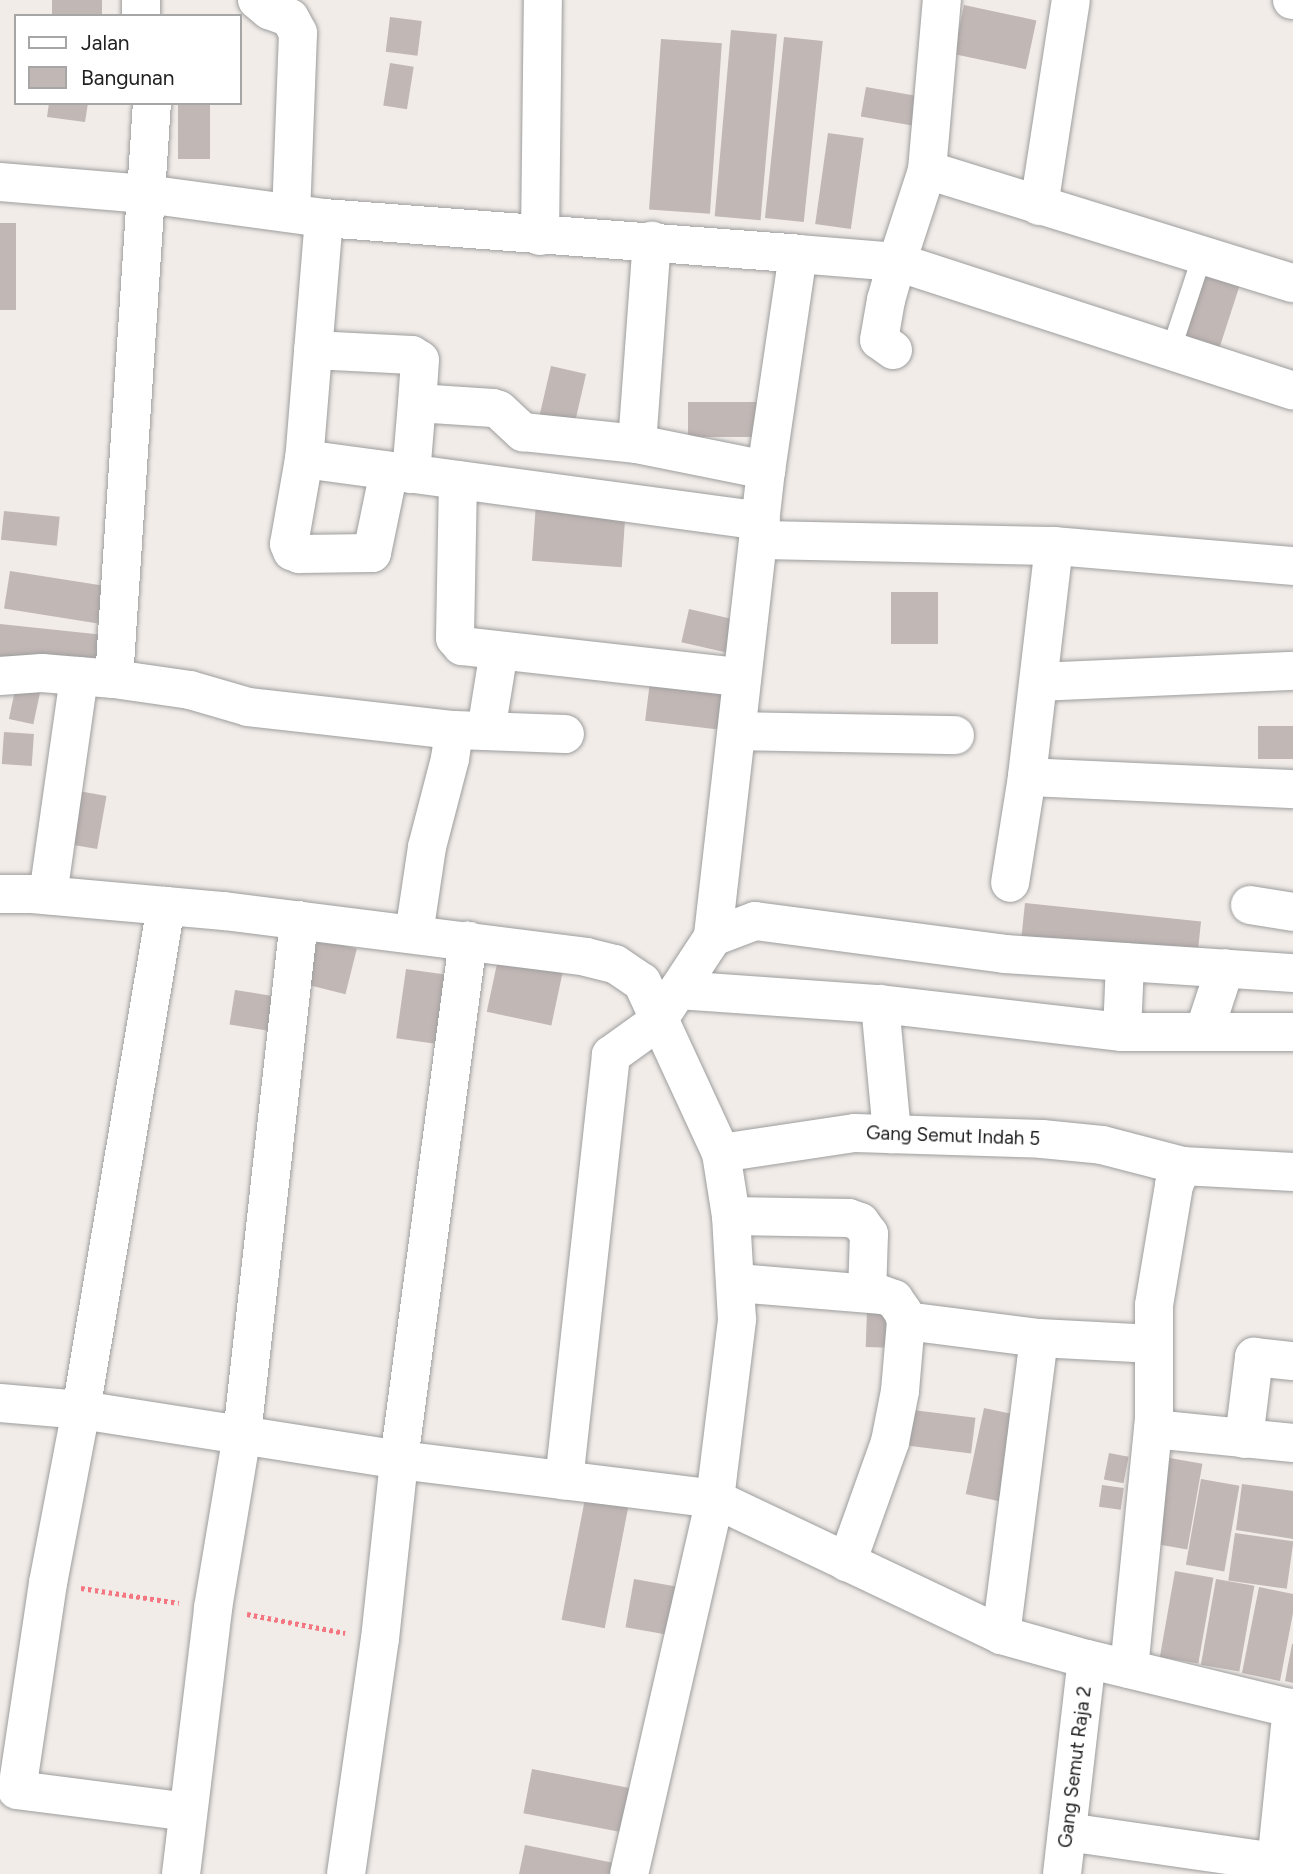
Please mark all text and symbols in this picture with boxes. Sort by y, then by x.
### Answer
legend [14,14,242,105]
text: Jalan [81,30,130,55]
text: Bangunan [81,65,174,90]
street label: Gang Semut Indah 5 [866,1122,1040,1150]
street label: Gang Semut Raja 2 [1054,1685,1096,1849]

